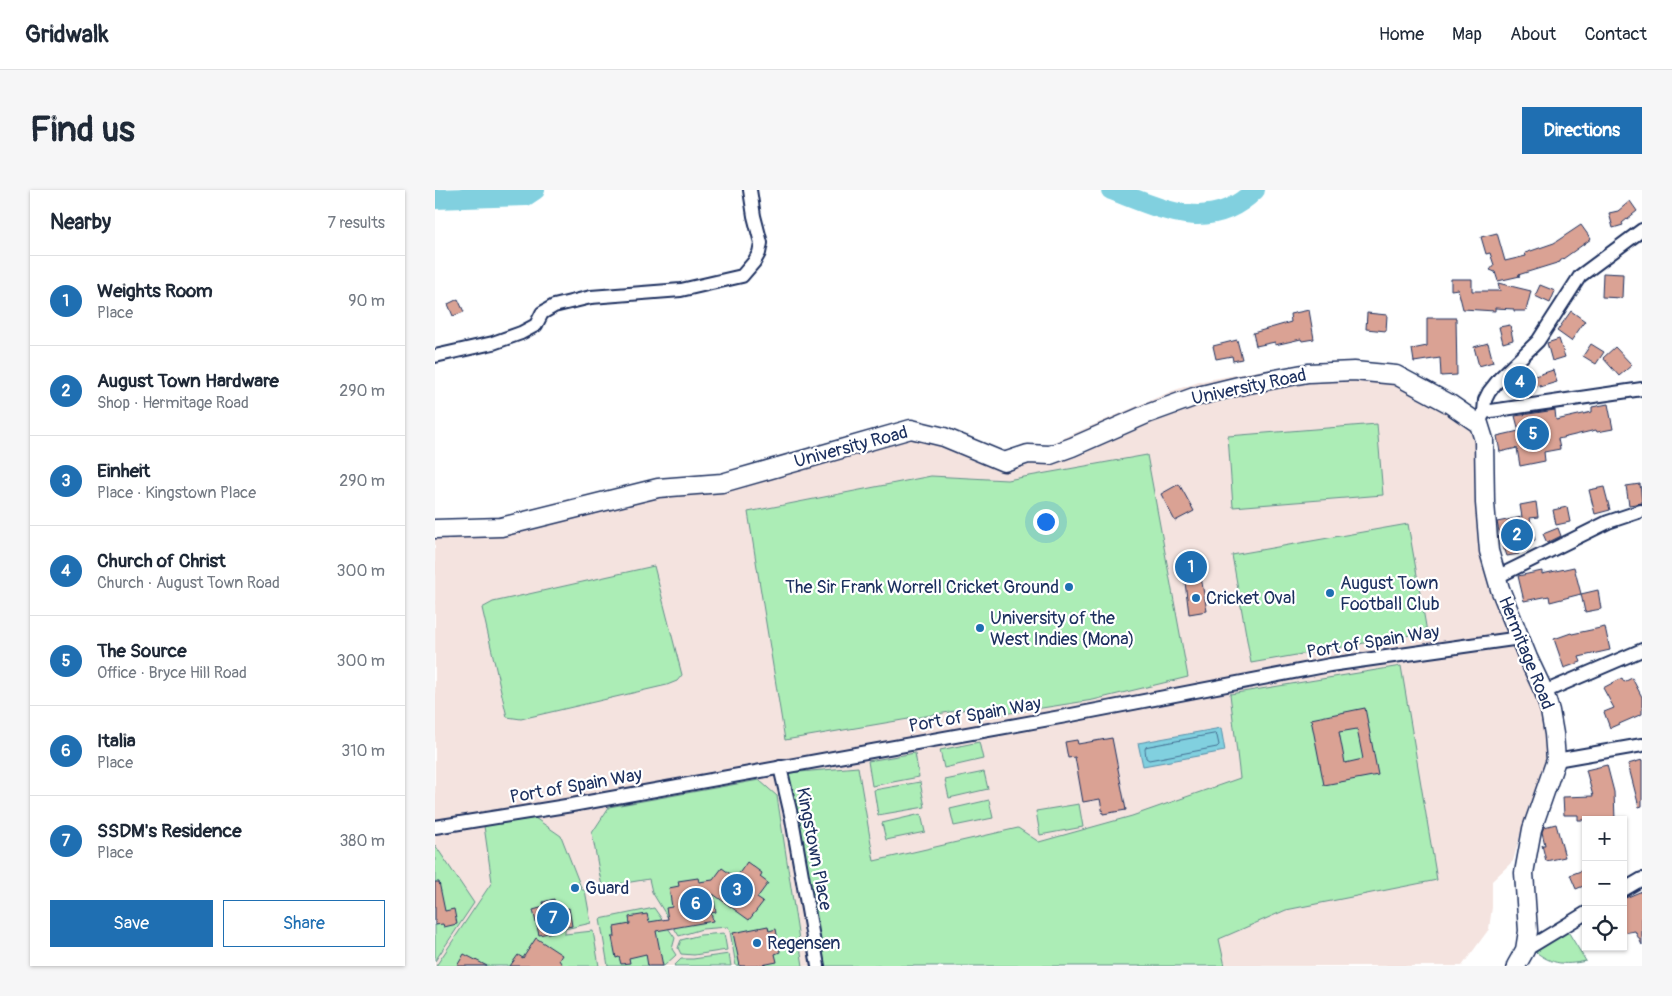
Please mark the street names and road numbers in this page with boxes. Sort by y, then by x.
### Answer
street label: University Road [1190,364,1308,410]
street label: University Road [792,421,910,473]
street label: Hermitage Road [1493,593,1559,713]
street label: Port of Spain Way [1305,620,1441,664]
street label: Port of Spain Way [907,692,1043,738]
street label: Port of Spain Way [508,763,644,809]
street label: Kingstown Place [791,786,837,913]

